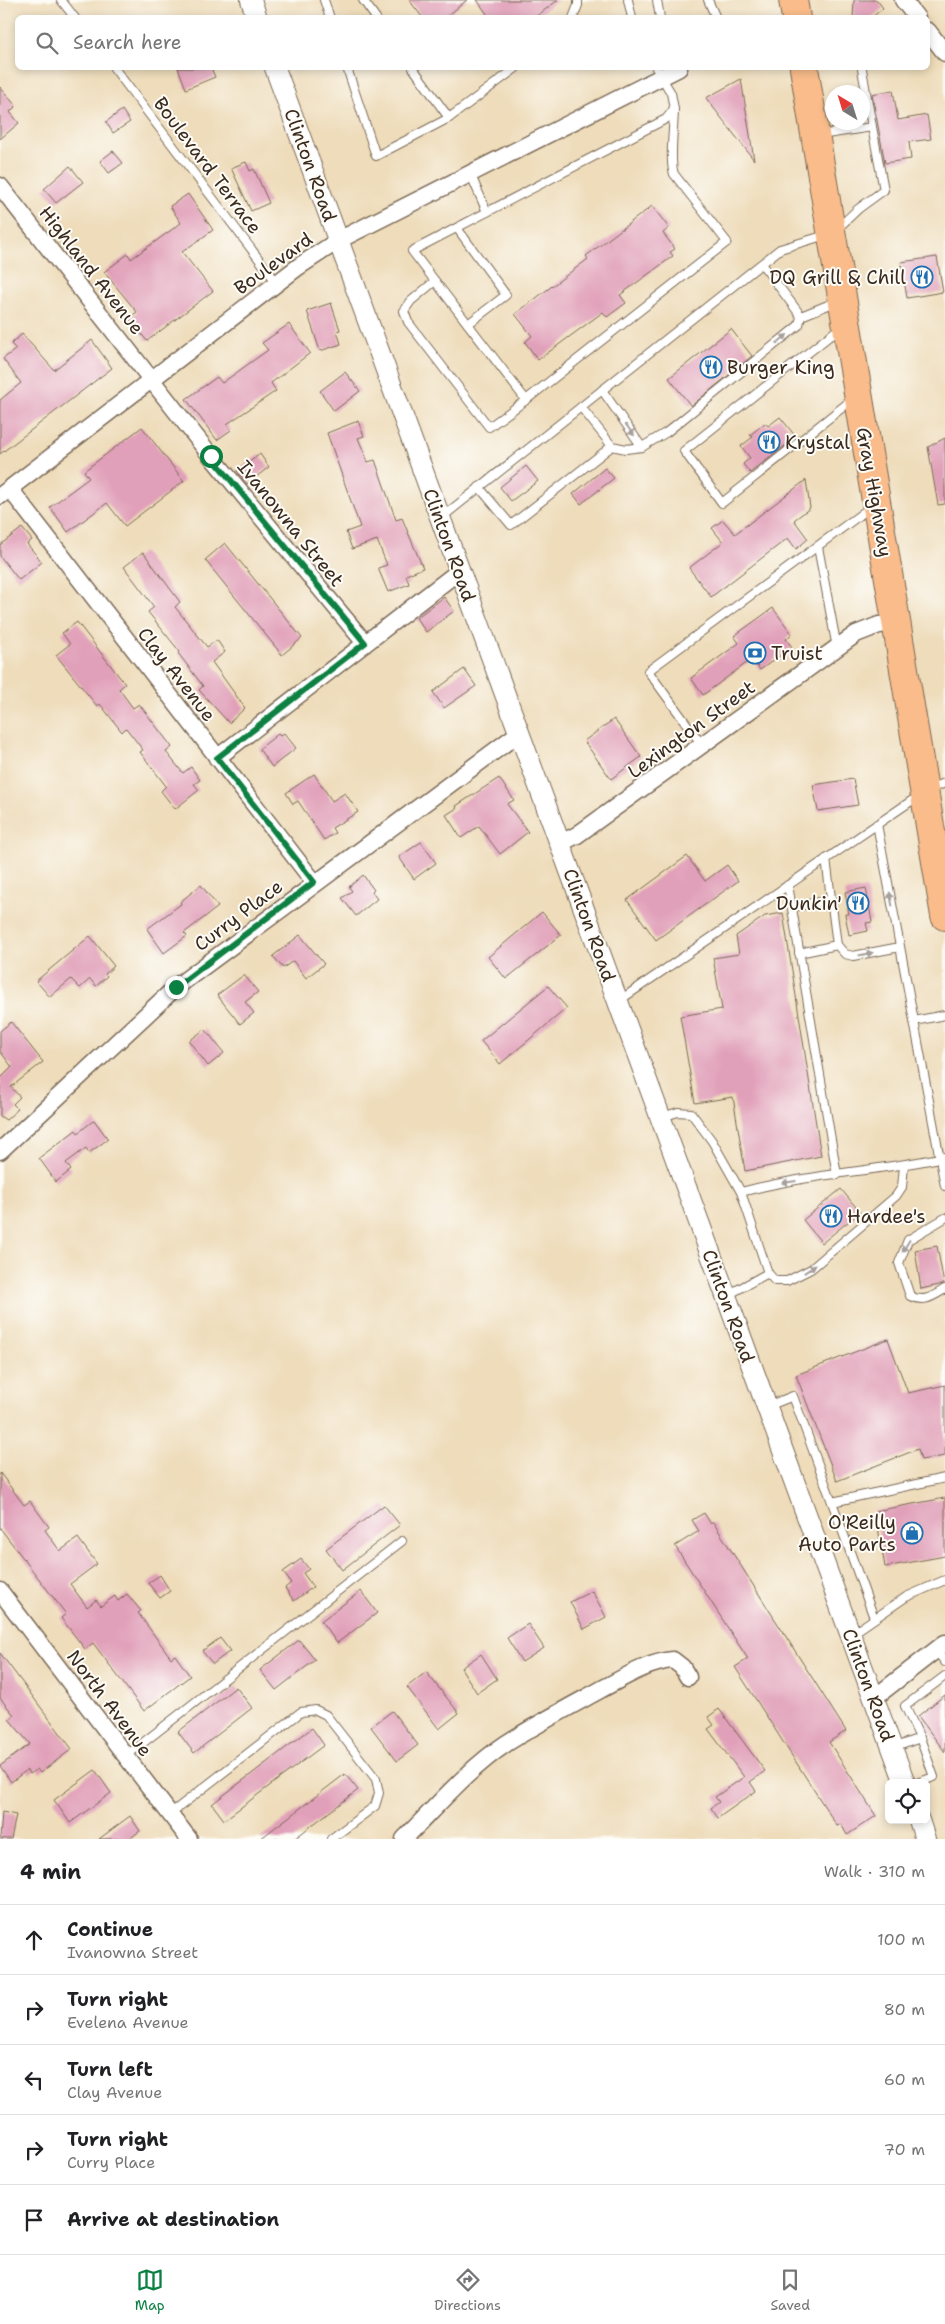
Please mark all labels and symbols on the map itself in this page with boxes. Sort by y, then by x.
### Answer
north arrow [825,85,870,130]
street label: Boulevard Terrace [148,92,267,239]
street label: Clinton Road [278,105,343,225]
street label: Highland Avenue [34,201,150,340]
street label: Boulevard [229,226,318,300]
place label: DQ Grill & Chill [769,265,906,290]
restaurant icon: DQ Grill & Chill [910,265,934,289]
one-way arrow [775,333,788,344]
restaurant icon: Burger King [699,355,723,379]
place label: Burger King [727,355,835,380]
one-way arrow [624,423,635,436]
street label: Gray Highway [851,425,898,559]
restaurant icon: Krystal [757,430,781,454]
place label: Krystal [785,430,850,455]
route start [200,445,223,468]
street label: Ivanowna Street [232,455,349,592]
street label: Clinton Road [417,485,482,605]
street label: Clay Avenue [132,622,221,727]
bank icon: Truist [743,641,767,665]
place label: Truist [771,641,823,666]
street label: Lexington Street [622,675,760,784]
street label: Clinton Road [557,865,622,985]
street label: Curry Place [189,874,288,957]
place label: Dunkin' [776,891,842,916]
restaurant icon: Dunkin' [846,891,870,915]
one-way arrow [886,891,894,907]
one-way arrow [859,949,875,957]
route end [165,976,188,999]
one-way arrow [780,1178,796,1186]
restaurant icon: Hardee's [819,1204,843,1228]
place label: Hardee's [847,1204,926,1229]
one-way arrow [902,1240,911,1253]
street label: Clinton Road [696,1246,761,1366]
one-way arrow [803,1264,817,1273]
place label: O'Reilly Auto Parts [798,1510,896,1557]
shop icon: O'Reilly Auto Parts [900,1521,924,1545]
street label: Clinton Road [836,1625,901,1745]
street label: North Avenue [61,1645,158,1762]

